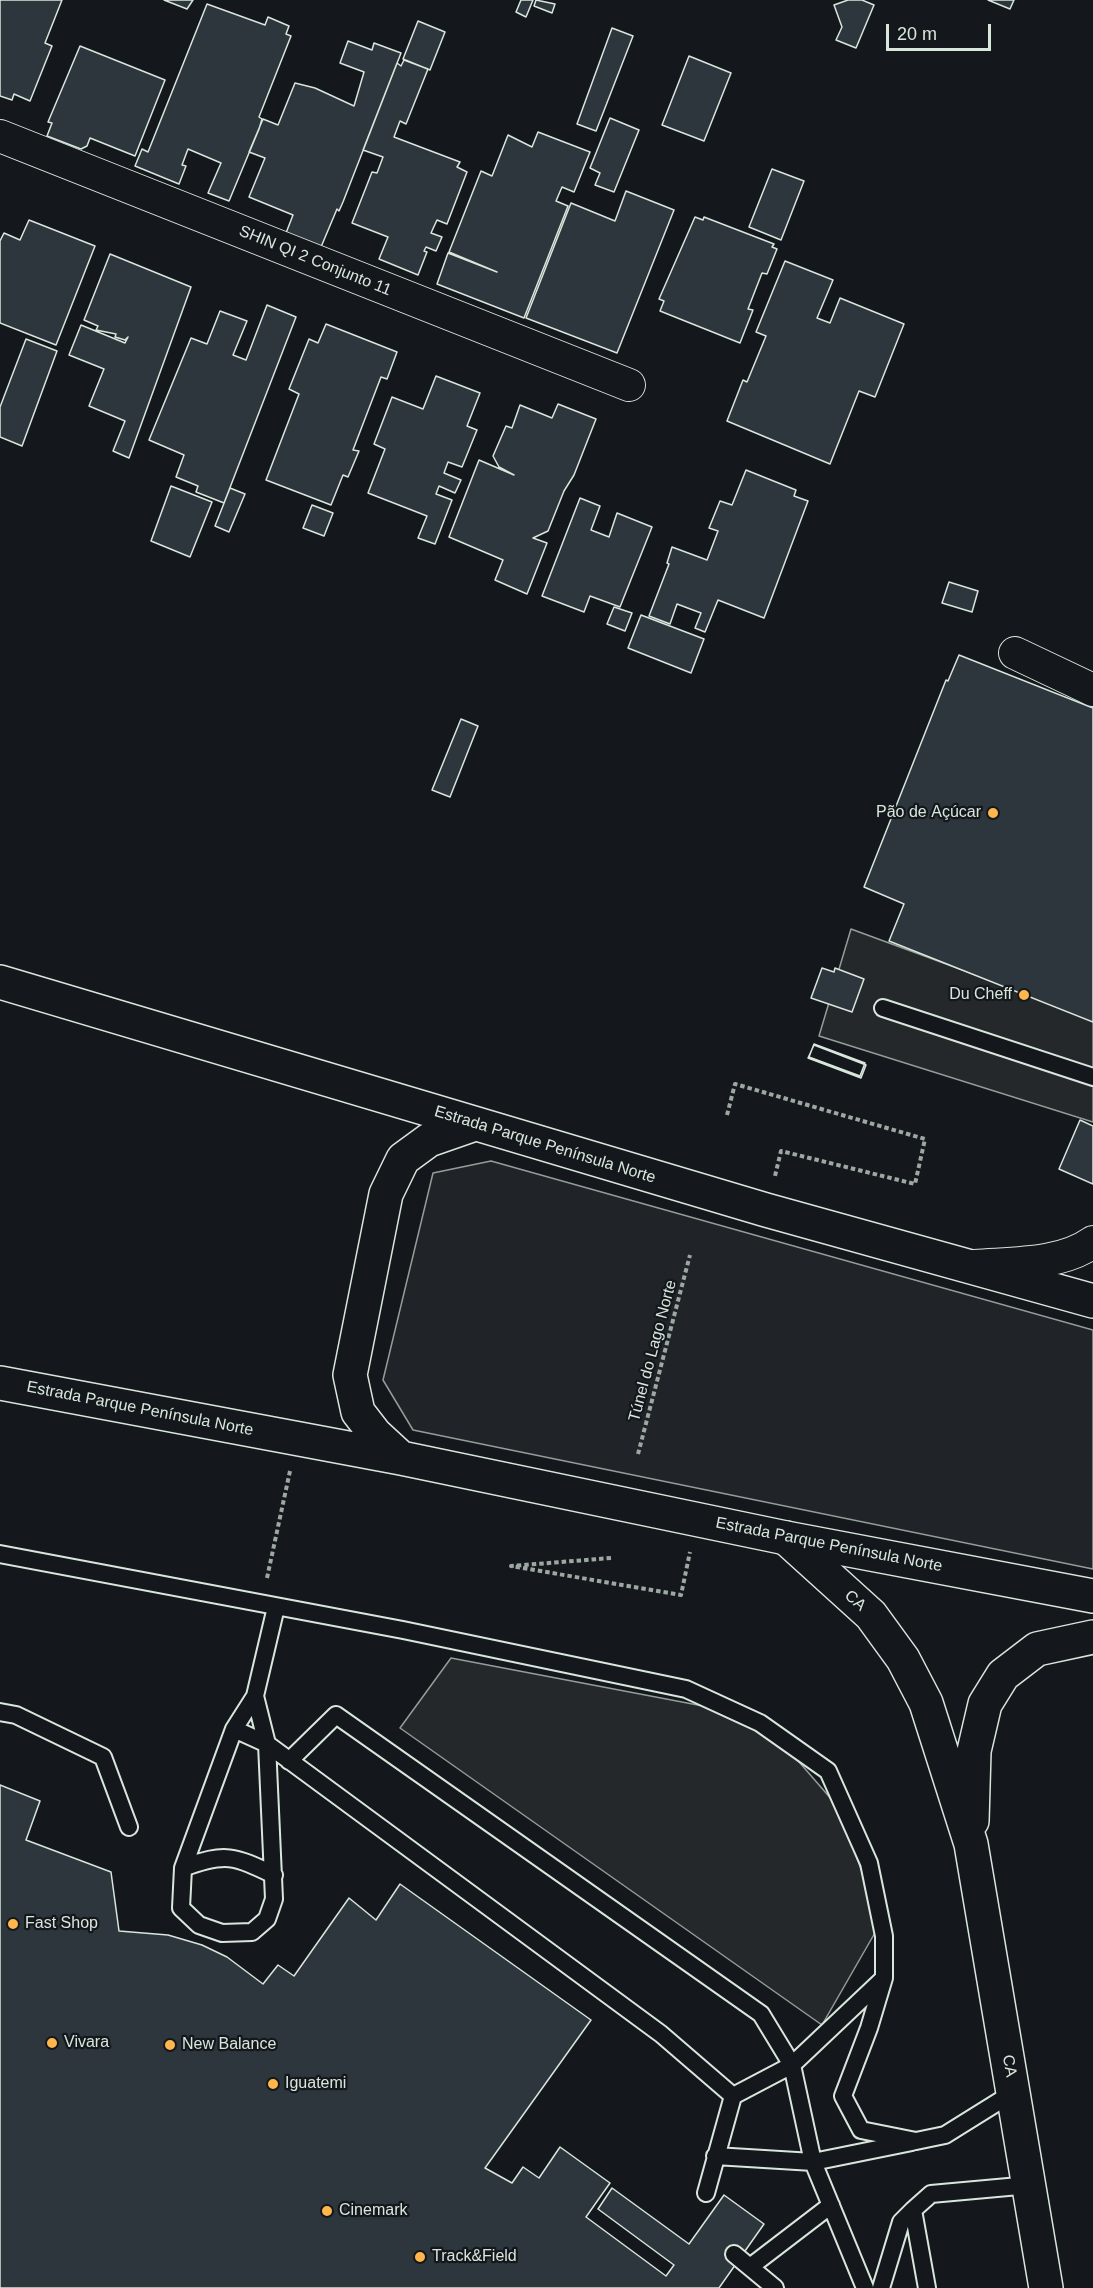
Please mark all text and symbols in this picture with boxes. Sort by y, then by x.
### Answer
scale bar [889,12,994,50]
text: 20 m [897,24,937,44]
street label: SHIN QI 2 Conjunto 11 [236,222,394,300]
place label: Pão de Açúcar [876,803,981,823]
marker: Pão de Açúcar [986,806,1000,820]
place label: Du Cheff [949,985,1012,1005]
marker: Du Cheff [1017,988,1031,1002]
street label: Estrada Parque Península Norte [432,1102,658,1188]
street label: Túnel do Lago Norte [625,1278,681,1424]
street label: Estrada Parque Península Norte [25,1378,255,1440]
street label: Estrada Parque Península Norte [714,1514,944,1576]
street label: CA [840,1586,870,1616]
place label: Fast Shop [25,1914,98,1934]
marker: Fast Shop [6,1917,20,1931]
place label: Vivara [64,2033,109,2053]
place label: New Balance [182,2035,276,2055]
marker: Vivara [45,2036,59,2050]
marker: New Balance [163,2038,177,2052]
street label: CA [998,2053,1020,2079]
place label: Iguatemi [285,2074,346,2094]
marker: Iguatemi [266,2077,280,2091]
place label: Cinemark [339,2201,407,2221]
marker: Cinemark [320,2204,334,2218]
place label: Track&Field [432,2247,517,2267]
marker: Track&Field [413,2250,427,2264]

